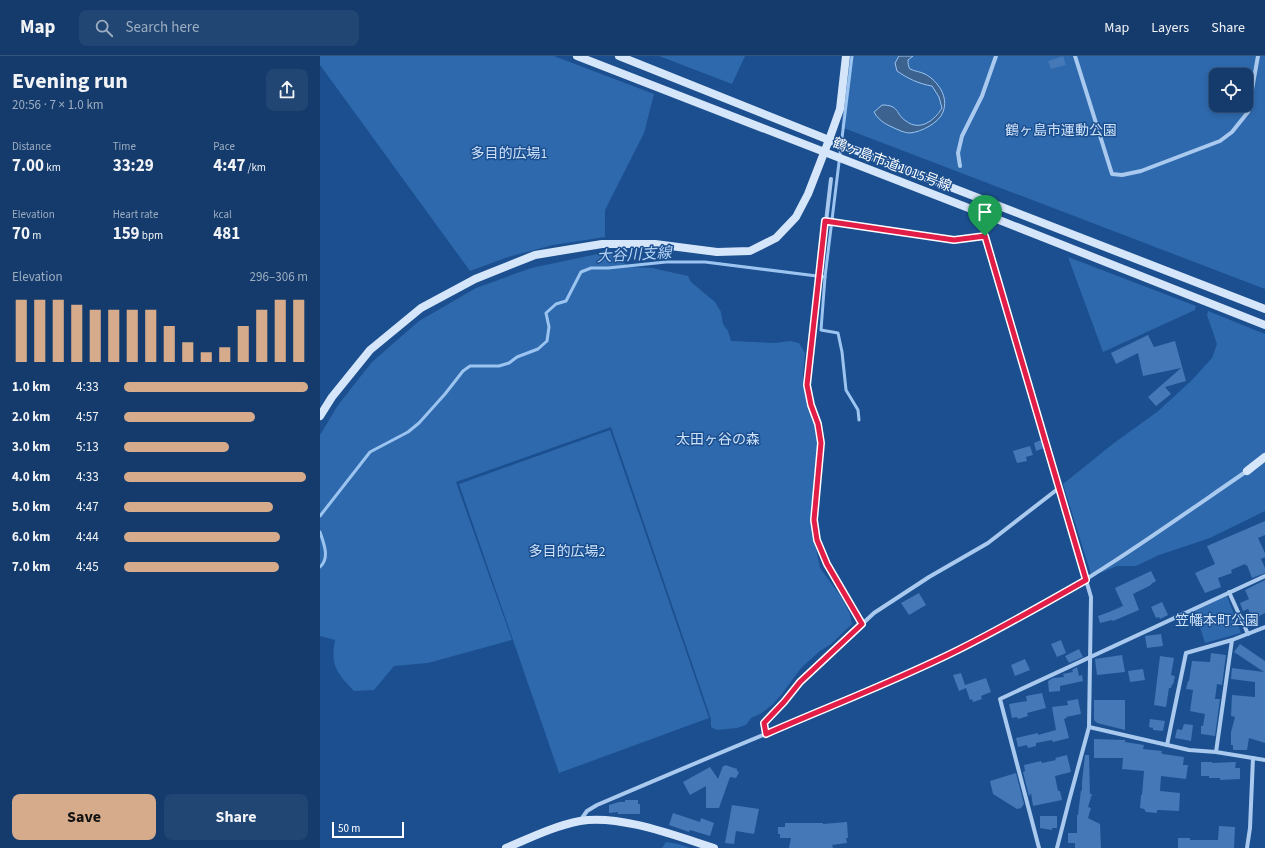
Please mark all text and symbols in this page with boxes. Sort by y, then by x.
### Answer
search box [79,10,359,46]
text: Map [20,14,55,41]
icon: search [93,17,115,39]
text: Search here [125,17,199,38]
text: Map [1104,18,1129,38]
text: Layers [1151,18,1189,38]
text: Share [1211,18,1245,38]
text: Evening run [12,65,128,97]
map controls [1209,68,1253,112]
button: locate [1209,68,1253,112]
button: share [266,69,308,111]
text: 20:56 · 7 × 1.0 km [12,96,104,114]
park label: 鶴ヶ島市運動公園 [1005,121,1117,141]
street label: 鶴ヶ島市道1015号線 [830,133,954,197]
text: Distance [12,139,51,154]
text: Time [113,139,136,154]
text: Pace [213,139,235,154]
park label: 多目的広場1 [471,144,548,164]
text: 7.00 [12,154,44,178]
text: 33:29 [113,154,154,178]
text: 4:47 [213,154,245,178]
text: km [44,160,61,175]
text: /km [245,160,266,175]
pin [968,195,1002,236]
icon: arrive [974,201,996,223]
text: Elevation [12,207,55,222]
text: Heart rate [113,207,158,222]
text: kcal [213,207,232,222]
text: 70 [12,222,30,246]
text: 159 [113,222,140,246]
text: 481 [213,222,240,246]
text: m [30,228,41,243]
text: bpm [140,228,163,243]
water label: 大谷川支線 [596,242,674,267]
text: Elevation [12,268,63,286]
text: 296–306 m [250,268,308,286]
text: 1.0 km [12,378,51,396]
text: 4:33 [76,378,99,396]
text: 2.0 km [12,408,51,426]
text: 4:57 [76,408,99,426]
park label: 太田ヶ谷の森 [676,430,760,450]
text: 3.0 km [12,438,51,456]
text: 5:13 [76,438,99,456]
text: 4.0 km [12,468,51,486]
text: 4:33 [76,468,99,486]
text: 5.0 km [12,498,51,516]
text: 4:47 [76,498,99,516]
text: 6.0 km [12,528,51,546]
text: 4:44 [76,528,99,546]
park label: 多目的広場2 [529,542,606,562]
text: 7.0 km [12,558,51,576]
text: 4:45 [76,558,99,576]
park label: 笠幡本町公園 [1175,611,1259,631]
button: Save [12,794,156,840]
button: Share [164,794,308,840]
scale bar [332,820,404,839]
text: 50 m [338,821,360,836]

